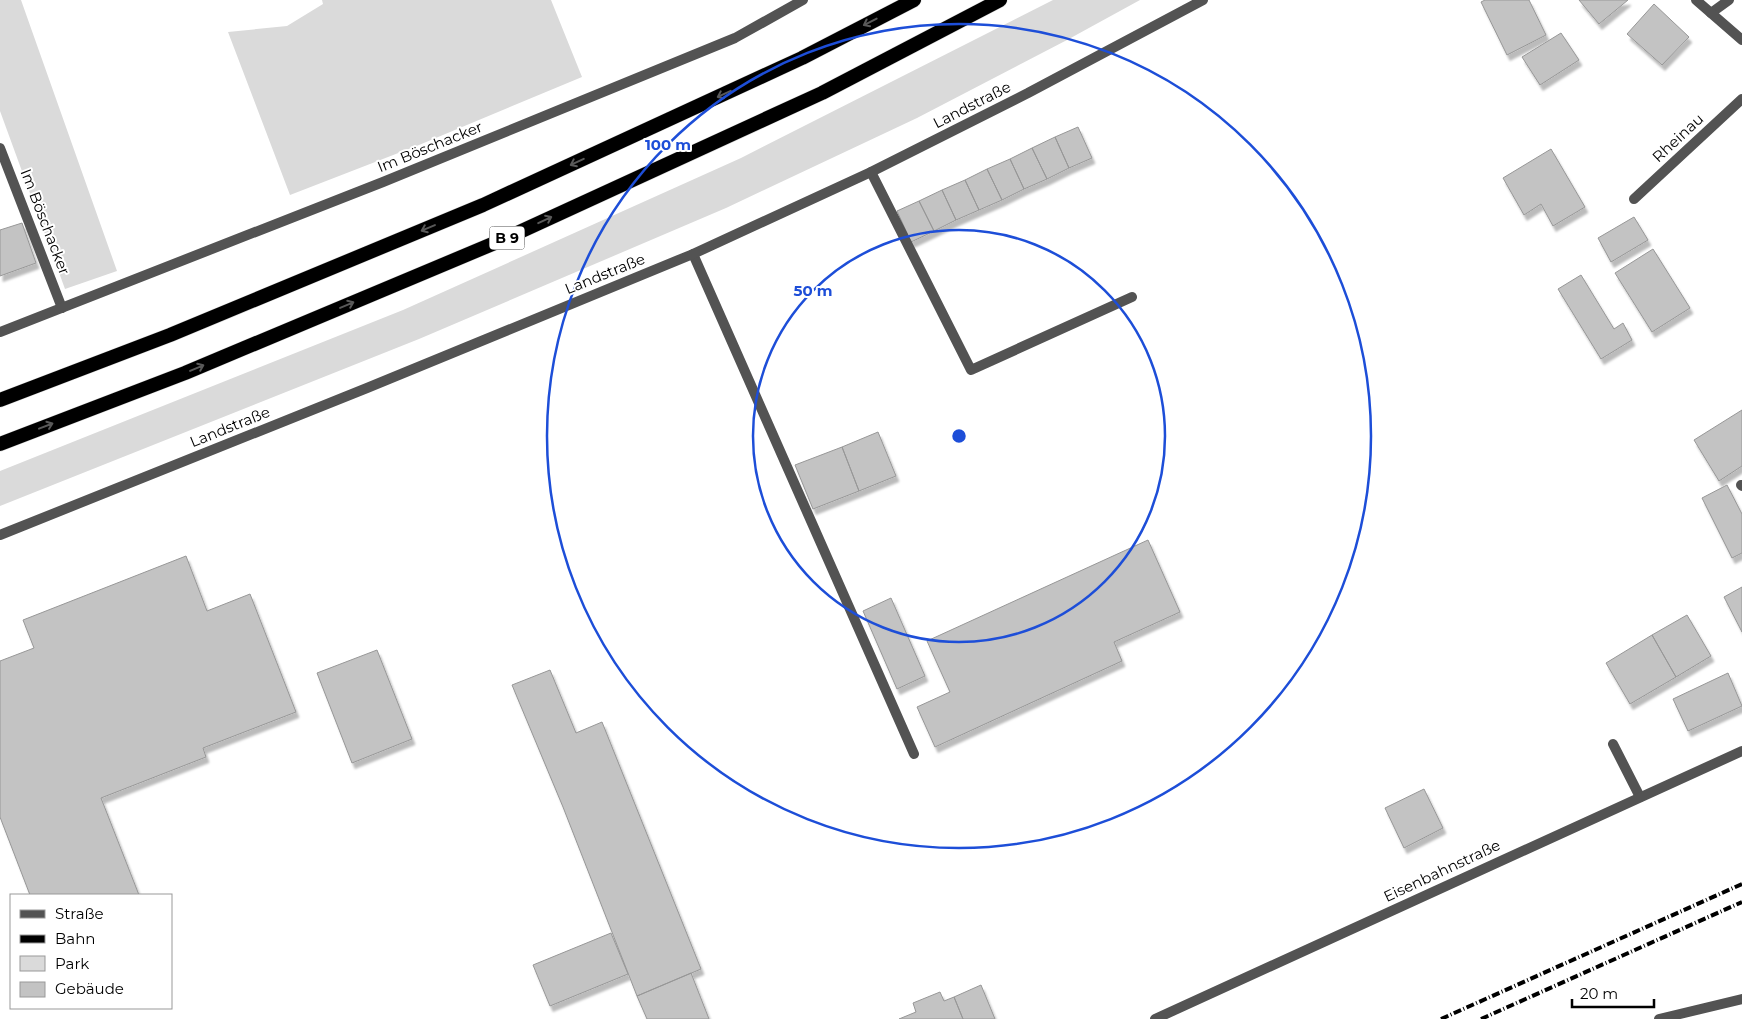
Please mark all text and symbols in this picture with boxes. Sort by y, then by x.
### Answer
one-way arrow [863,18,878,27]
street label: Landstraße [930,77,1014,132]
one-way arrow [717,89,732,99]
street label: Rheinau [1648,109,1707,166]
street label: Im Böschacker [374,117,485,176]
text: 100 m [645,135,691,154]
one-way arrow [570,158,585,167]
street label: Im Böschacker [17,166,74,277]
one-way arrow [537,215,552,225]
one-way arrow [421,225,436,234]
road number: B 9 [490,227,524,250]
street label: Landstraße [562,249,648,298]
text: 50 m [793,281,833,300]
one-way arrow [339,299,354,309]
one-way arrow [189,362,204,372]
street label: Landstraße [187,402,273,451]
one-way arrow [37,421,53,430]
centre of rings [950,427,968,445]
street label: Eisenbahnstraße [1380,835,1503,906]
legend [10,894,172,1009]
text: Straße [55,904,104,923]
text: Bahn [55,929,95,948]
text: Park [55,954,89,973]
scale bar [1572,976,1654,1008]
text: Gebäude [55,979,124,998]
text: 20 m [1580,984,1618,1003]

